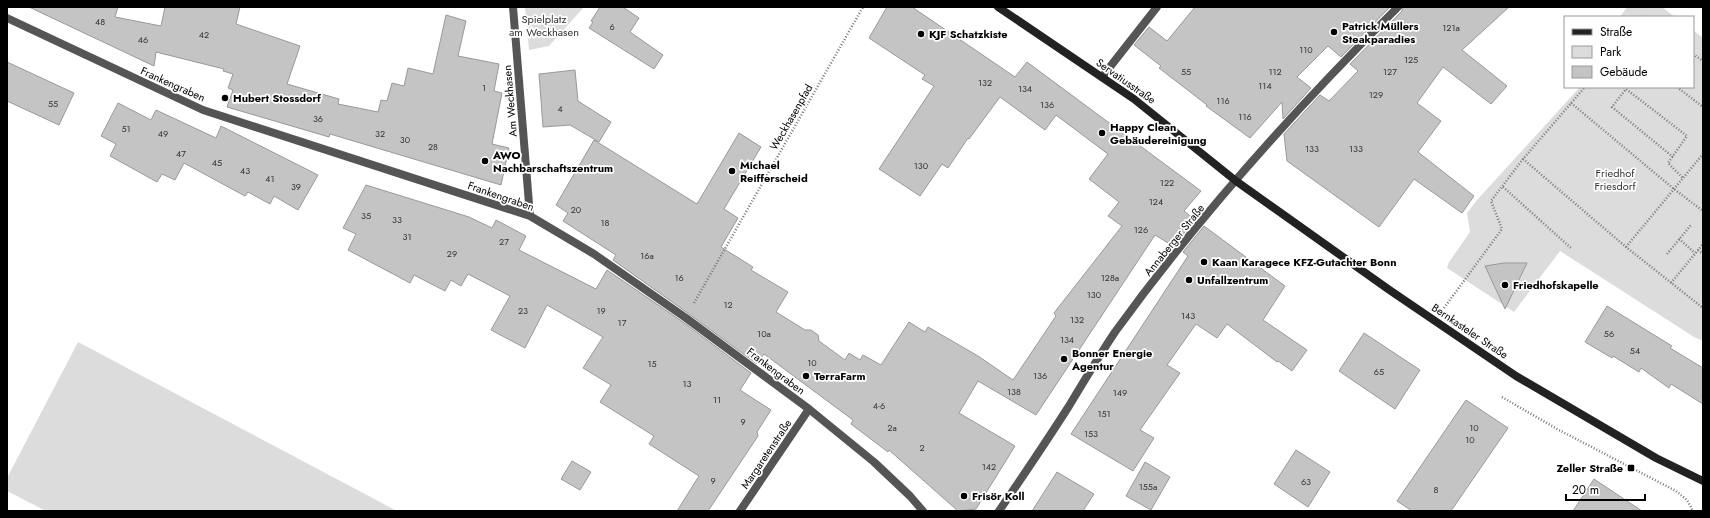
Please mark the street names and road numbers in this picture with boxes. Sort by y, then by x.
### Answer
street label: Servatiusstraße [1093,54,1159,108]
street label: Frankengraben [138,63,208,105]
street label: Am Weckhasen [499,65,521,137]
street label: Weckhasenpfad [766,81,816,153]
street label: Frankengraben [466,177,536,215]
street label: Annaberger Straße [1140,200,1208,279]
street label: Bernkasteler Straße [1429,299,1512,363]
street label: Frankengraben [744,344,808,398]
street label: Margaretenstraße [737,416,795,492]

